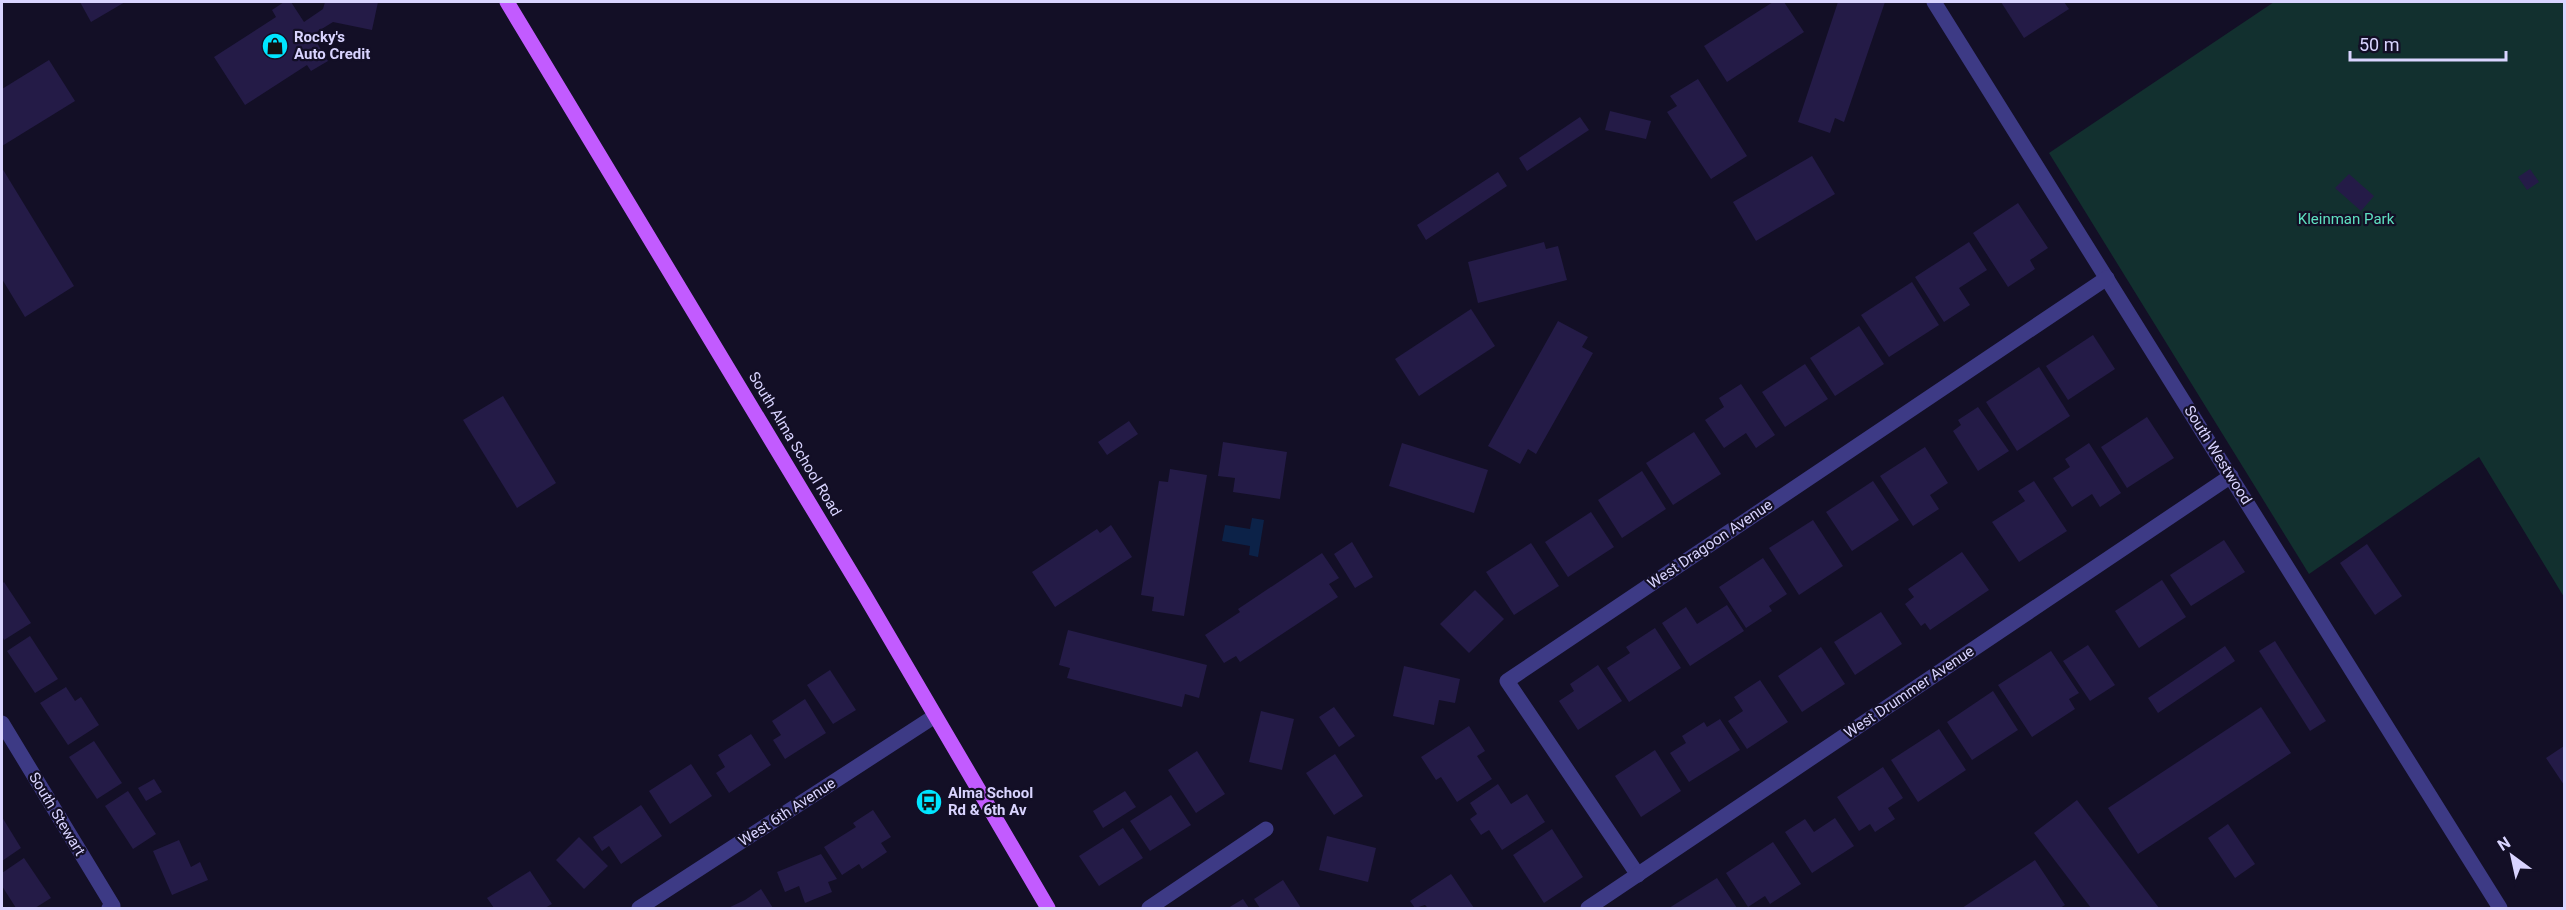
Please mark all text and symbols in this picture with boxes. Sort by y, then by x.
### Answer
scale bar [2350,24,2506,62]
place label: Rocky's Auto Credit [294,28,370,63]
shop icon: Rocky's Auto Credit [260,31,290,61]
text: 50 m [2359,34,2399,55]
park label: Kleinman Park [2298,210,2395,228]
street label: South Alma School Road [745,369,845,519]
street label: South Westwood [2180,402,2256,508]
street label: West Dragoon Avenue [1644,495,1776,593]
street label: West Drummer Avenue [1841,642,1977,742]
street label: South Stewart [25,769,89,859]
street label: West 6th Avenue [735,774,839,850]
place label: Alma School Rd & 6th Av [948,784,1033,819]
bus stop icon: Alma School Rd & 6th Av [914,787,944,817]
north arrow [2482,826,2542,886]
text: N [2494,833,2514,855]

